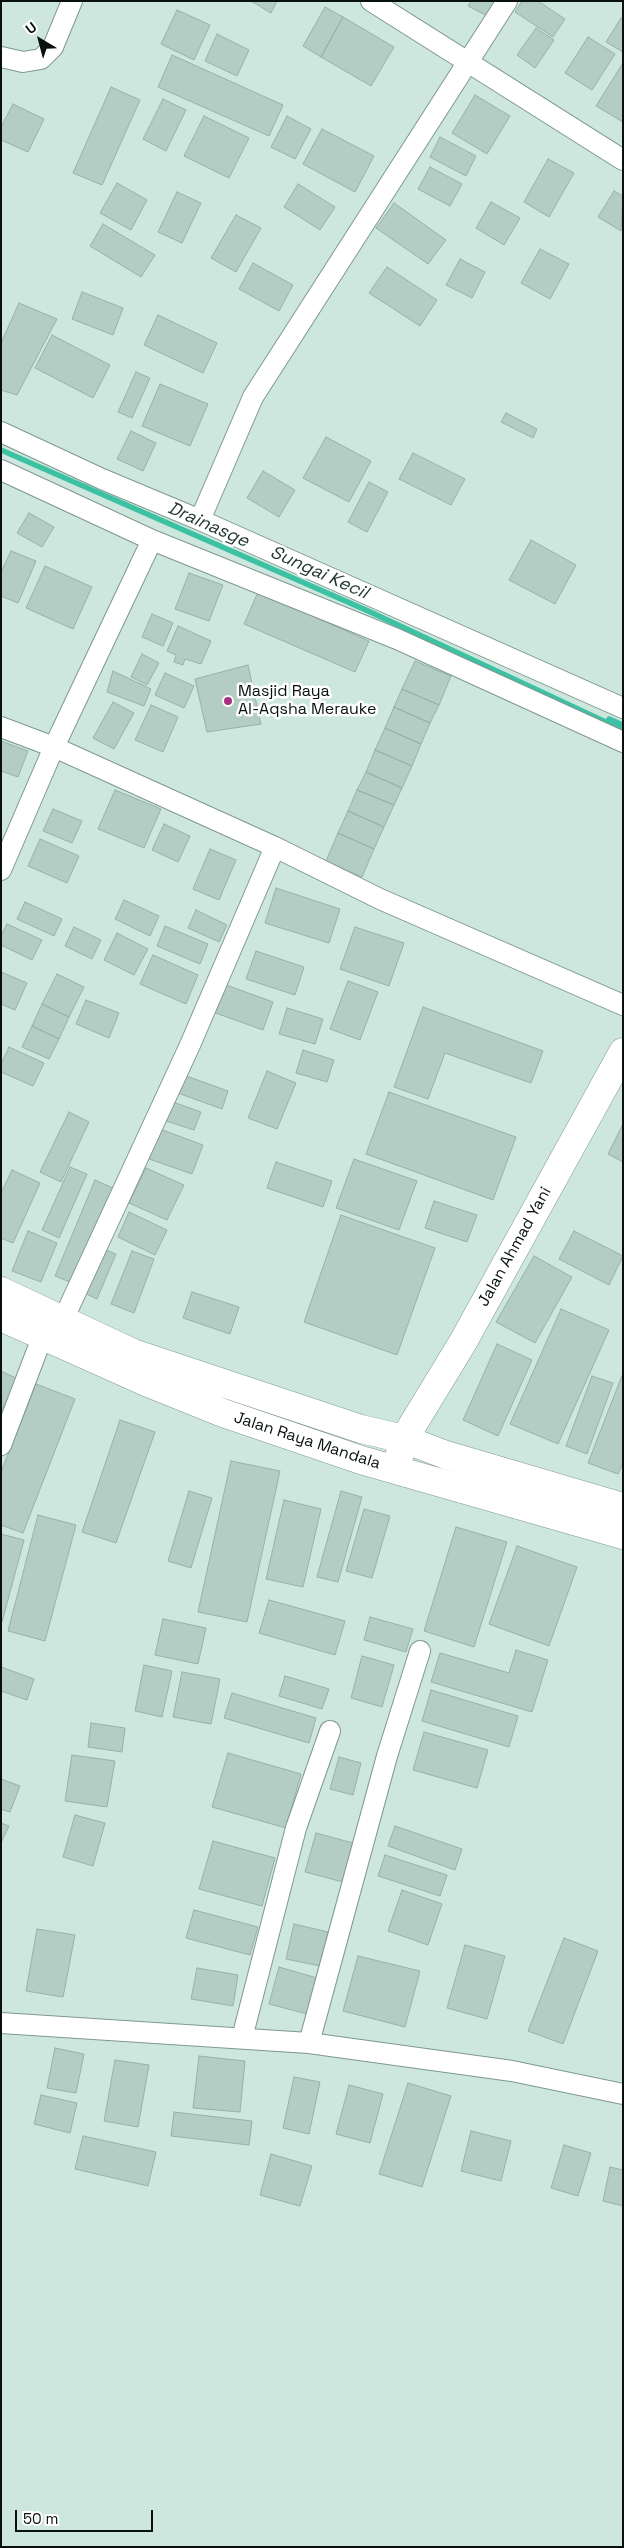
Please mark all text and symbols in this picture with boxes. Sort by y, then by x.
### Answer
north arrow [15,15,65,65]
text: U [22,18,40,38]
water label: Drainasge [164,498,252,552]
water label: Sungai Kecil [267,542,371,604]
place label: Masjid Raya Al-Aqsha Merauke [238,682,377,720]
marker: Masjid Raya Al-Aqsha Merauke [222,695,234,707]
street label: Jalan Ahmad Yani [474,1184,556,1310]
street label: Jalan Raya Mandala [231,1408,383,1474]
scale bar [18,2500,155,2532]
text: 50 m [23,2509,58,2528]

